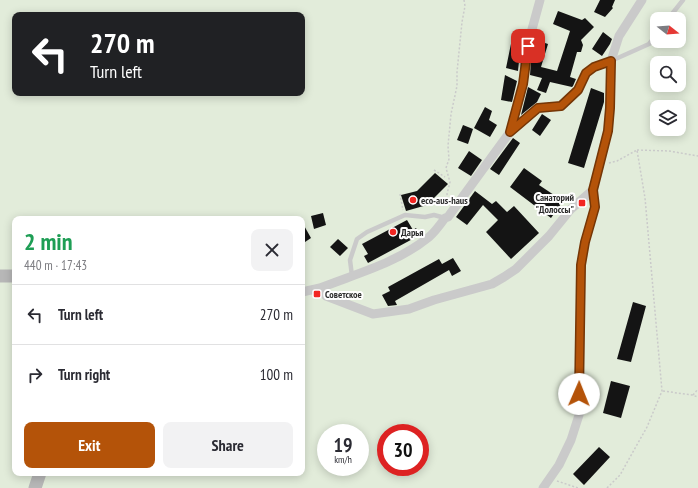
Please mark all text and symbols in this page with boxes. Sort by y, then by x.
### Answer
north arrow [650,12,686,48]
map controls [650,12,686,136]
text: 270 m [90,24,154,61]
icon: left [24,28,76,80]
pin [511,29,545,63]
icon: arrive [517,35,539,57]
button: search [650,56,686,92]
text: Turn left [90,60,142,83]
button: layers [650,100,686,136]
place label: Санаторий "Долоссы" [535,191,574,216]
place label: eco-aus-haus [421,194,468,207]
marker: eco-aus-haus [408,195,418,205]
marker: Санаторий "Долоссы" [577,198,587,208]
text: 2 min [24,226,72,257]
place label: Дарья [401,226,424,239]
marker: Дарья [388,227,398,237]
button: close [251,229,293,271]
text: 440 m · 17:43 [24,257,87,274]
place label: Советское [325,288,362,301]
marker: Советское [312,289,322,299]
icon: left [24,304,46,326]
text: Turn left [58,305,103,324]
text: 270 m [260,305,293,324]
icon: right [24,364,46,386]
text: Turn right [58,365,110,384]
text: 100 m [260,365,293,384]
position arrow [558,373,600,415]
button: Exit [24,422,155,468]
button: Share [163,422,293,468]
speed limit sign: 30 [377,424,429,476]
text: 19 [333,432,353,458]
text: km/h [334,453,352,466]

